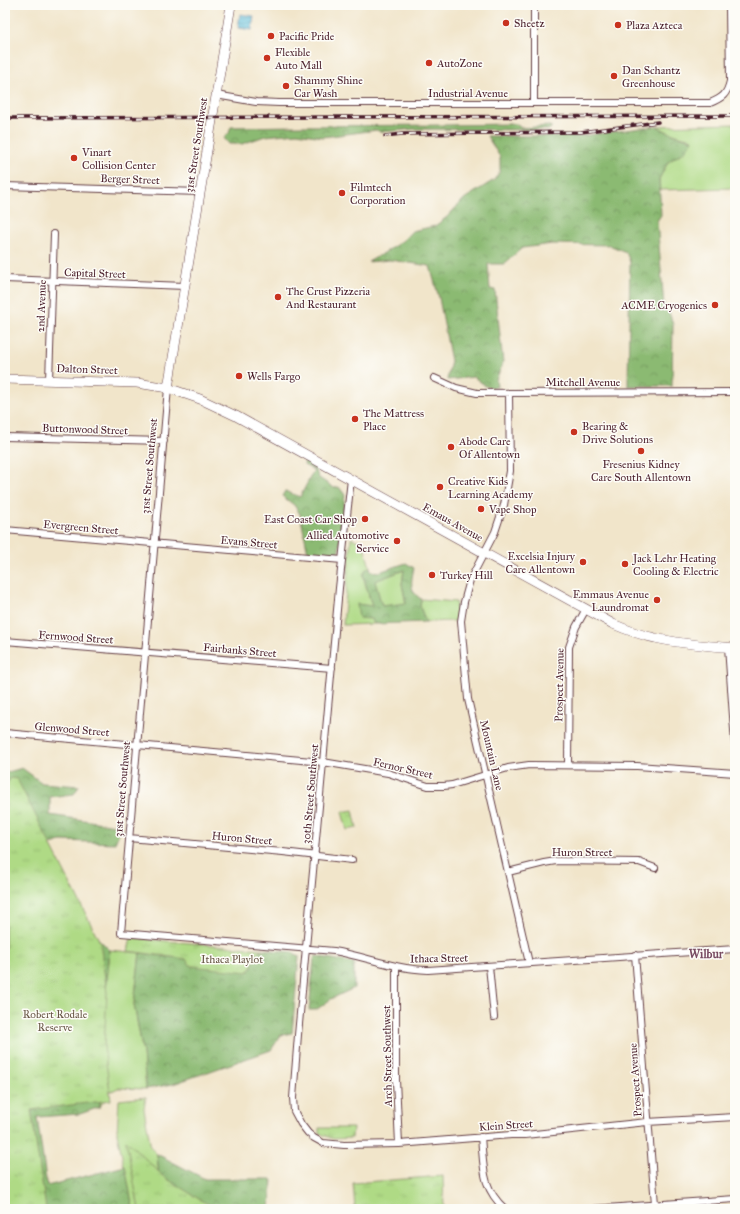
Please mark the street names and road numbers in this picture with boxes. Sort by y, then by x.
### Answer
street label: Industrial Avenue [428,87,508,100]
street label: 31st Street Southwest [183,97,210,194]
street label: Berger Street [100,172,160,187]
street label: Capital Street [64,266,126,281]
street label: 2nd Avenue [34,279,49,332]
street label: Dalton Street [56,362,118,377]
street label: Mitchell Avenue [546,376,621,389]
street label: 31st Street Southwest [139,418,160,514]
street label: Buttonwood Street [42,422,128,437]
street label: Emaus Avenue [420,500,486,545]
street label: Evergreen Street [43,518,119,537]
street label: Evans Street [220,534,278,551]
street label: Fernwood Street [38,628,114,647]
street label: Fairbanks Street [203,641,277,660]
street label: Prospect Avenue [552,648,567,722]
street label: Mountain Lane [477,719,506,792]
street label: Glenwood Street [34,720,110,739]
street label: 31st Street Southwest [112,741,133,837]
street label: 30th Street Southwest [300,743,321,845]
street label: Fernor Street [372,755,434,782]
street label: Huron Street [211,829,273,848]
street label: Huron Street [552,846,612,859]
street label: Ithaca Street [410,951,468,966]
street label: Arch Street Southwest [380,1005,395,1108]
street label: Prospect Avenue [626,1042,645,1117]
street label: Klein Street [479,1117,534,1134]

